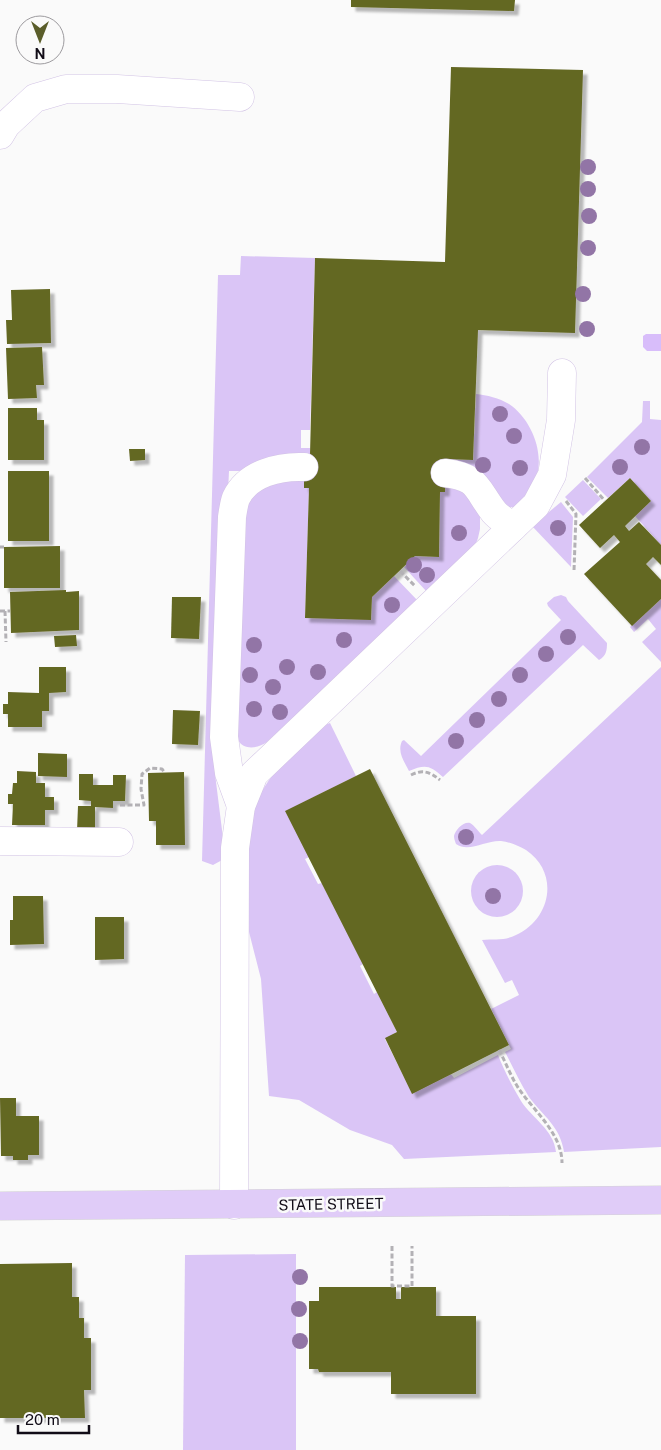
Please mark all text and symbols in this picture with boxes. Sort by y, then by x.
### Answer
north arrow [15,15,65,65]
text: N [35,45,45,61]
street label: STATE STREET [278,1195,384,1213]
scale bar [18,1402,89,1434]
text: 20 m [25,1411,60,1428]

